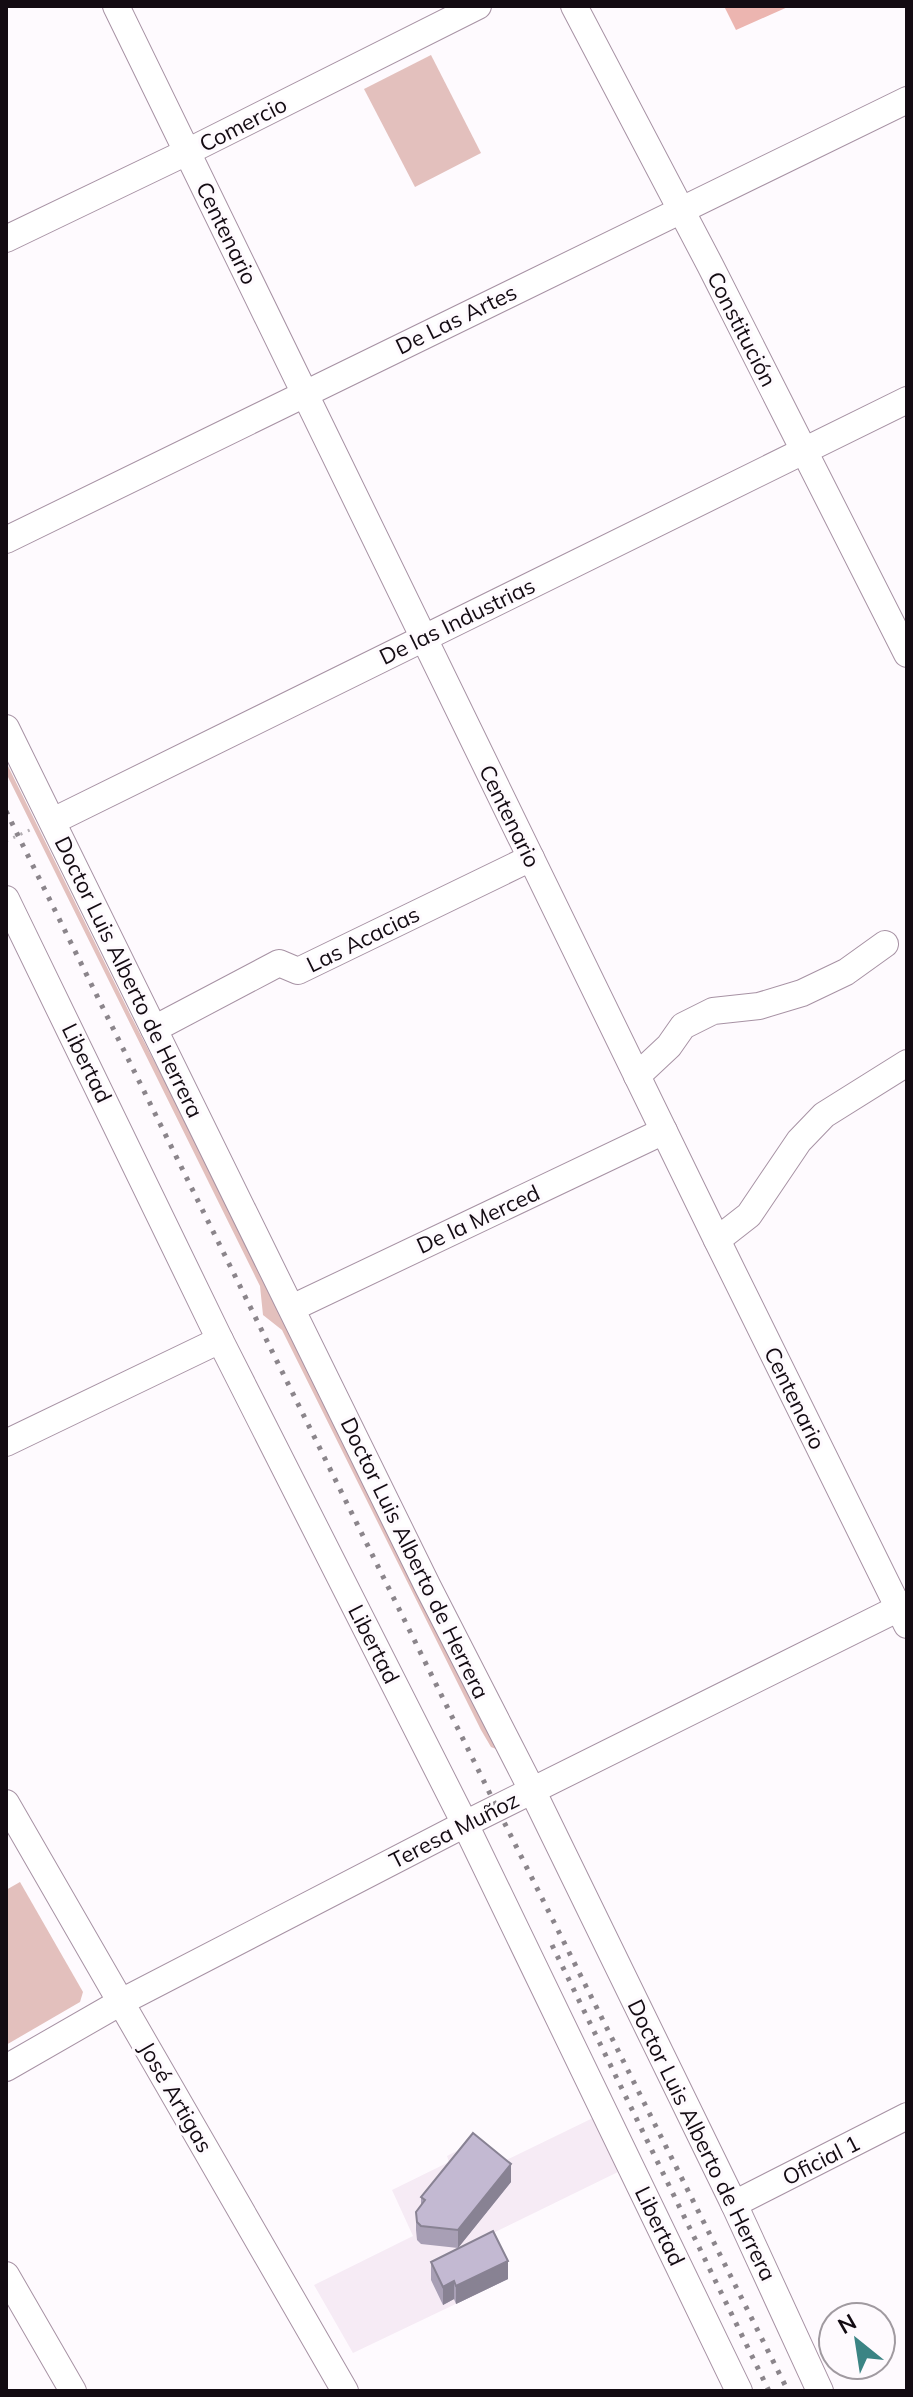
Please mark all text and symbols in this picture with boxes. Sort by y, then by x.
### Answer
street label: Comercio [194,90,292,158]
street label: Centenario [190,177,264,289]
street label: Constitución [701,267,783,391]
street label: De Las Artes [391,278,521,360]
street label: De las Industrias [375,571,539,671]
street label: Centenario [473,760,547,872]
street label: Doctor Luis Alberto de Herrera [49,832,209,1122]
street label: Las Acacias [302,900,424,978]
street label: Libertad [56,1019,118,1107]
street label: De la Merced [412,1178,544,1260]
street label: Centenario [758,1342,832,1454]
street label: Doctor Luis Alberto de Herrera [335,1413,495,1703]
street label: Libertad [342,1600,406,1688]
street label: Teresa Muñoz [385,1785,523,1875]
street label: Doctor Luis Alberto de Herrera [622,1995,782,2285]
street label: José Artigas [133,2037,219,2157]
street label: Oficial 1 [778,2129,864,2191]
street label: Libertad [629,2182,691,2270]
north arrow [817,2301,897,2381]
text: N [833,2307,861,2340]

